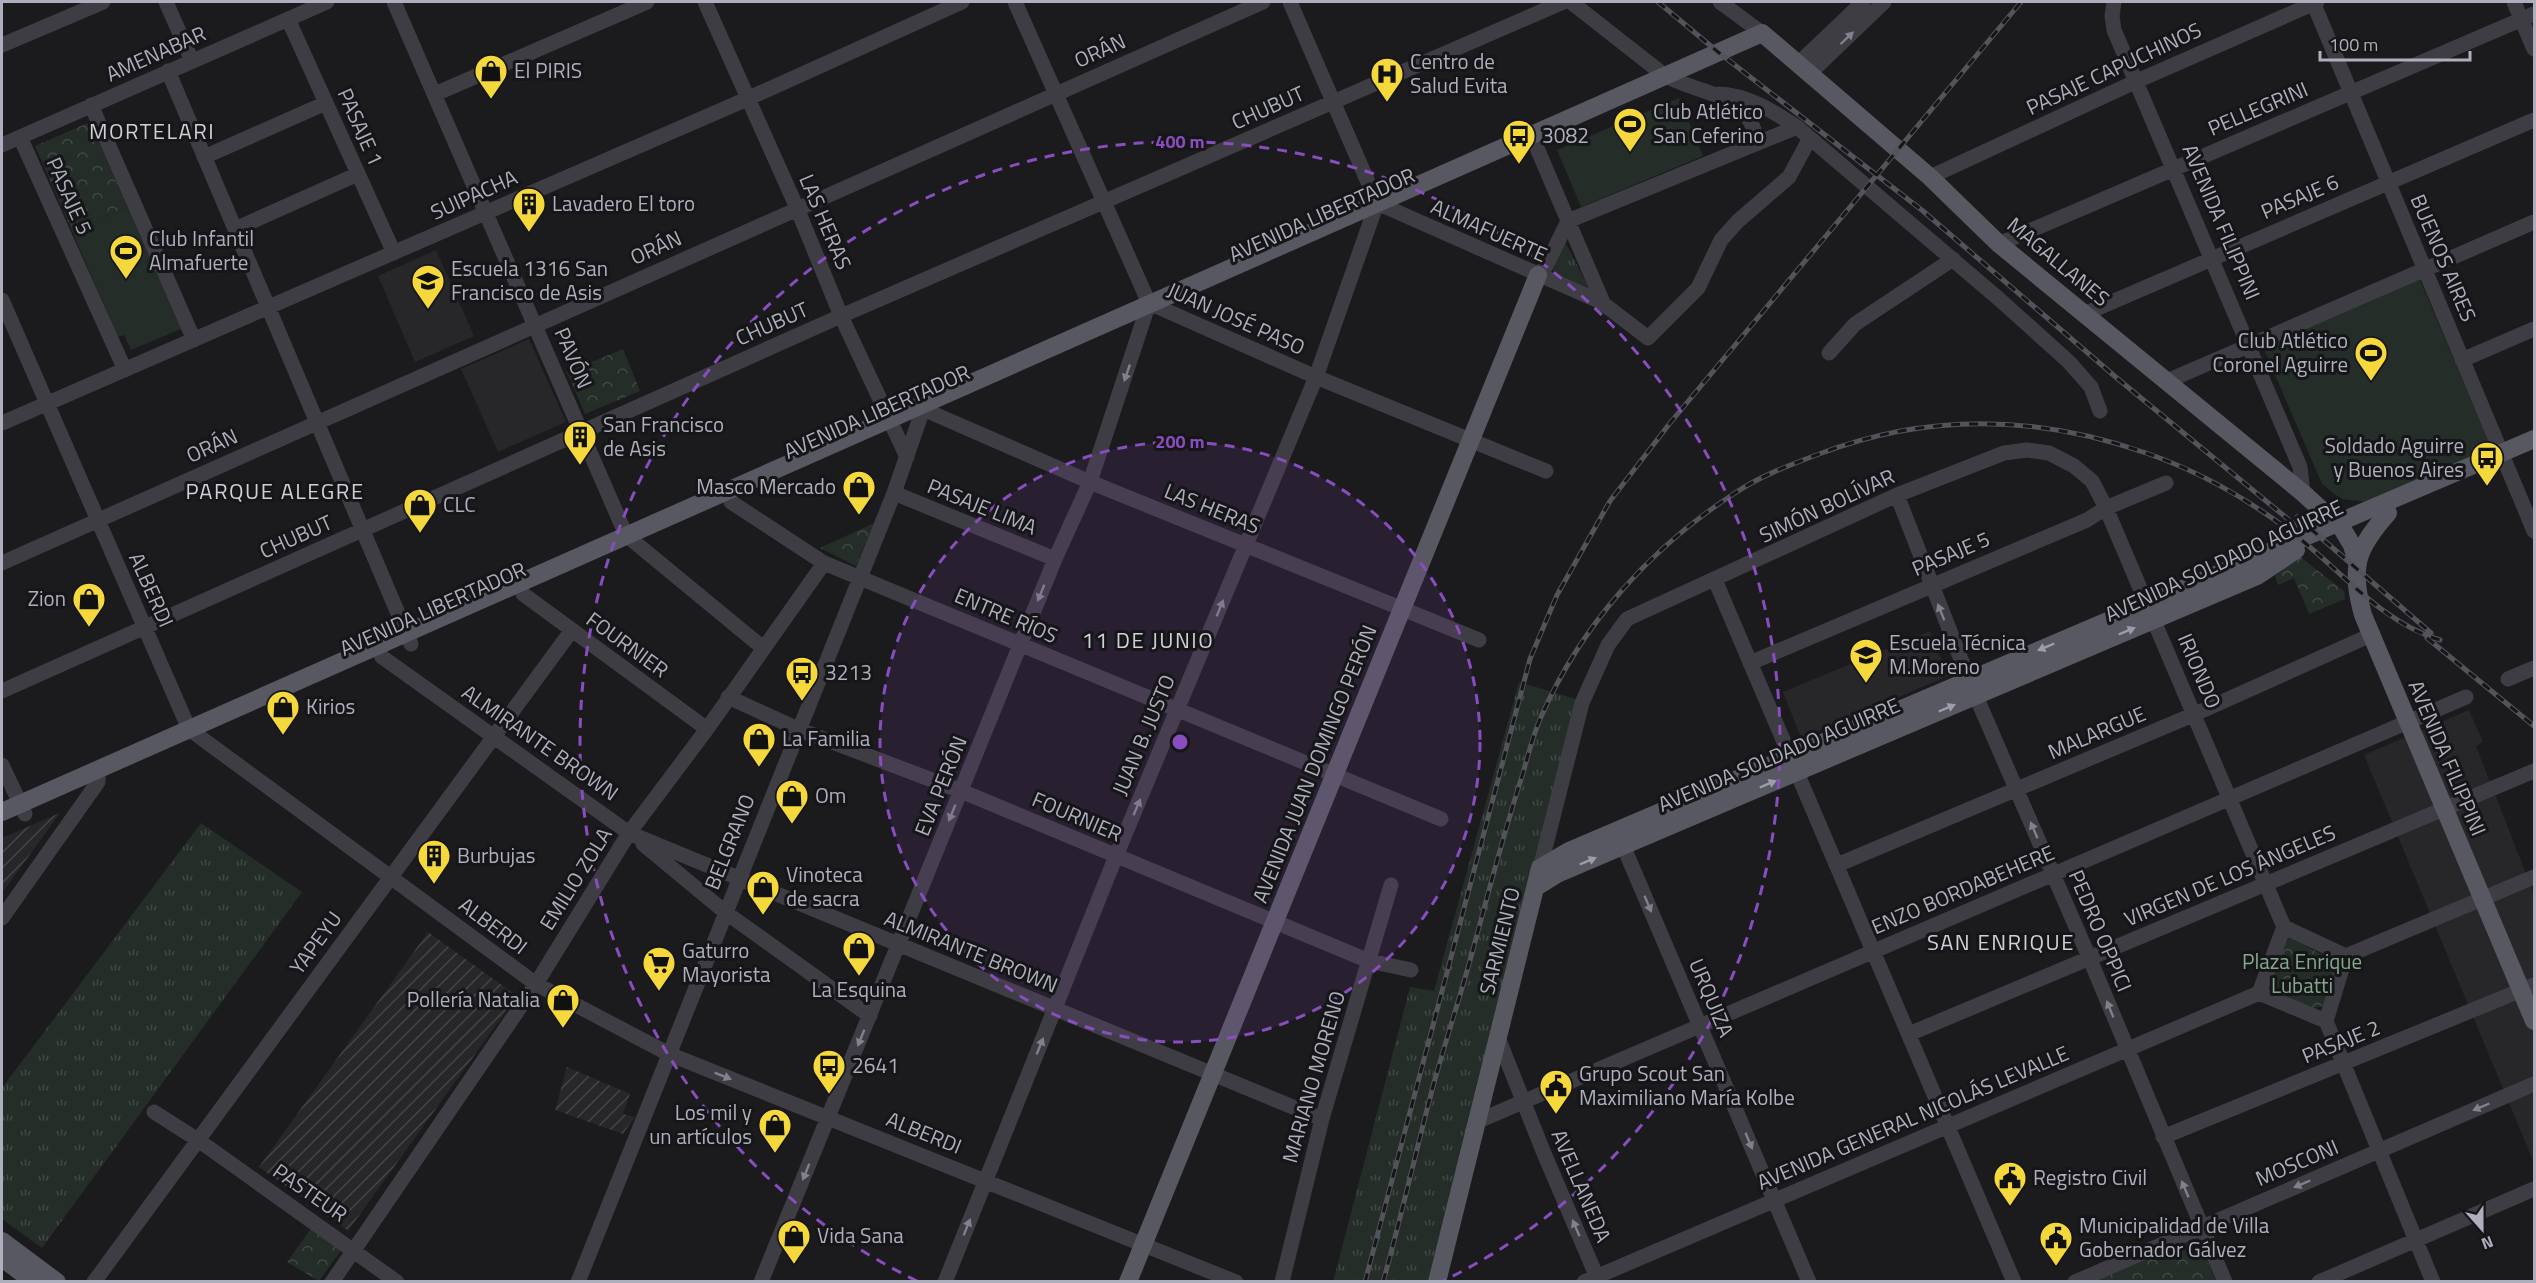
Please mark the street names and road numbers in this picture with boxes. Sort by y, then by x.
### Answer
street label: PASAJE CAPUCHINOS [2021,13,2207,123]
street label: AMENABAR [100,17,211,89]
street label: ORÁN [1069,25,1130,76]
street label: PELLEGRINI [2203,73,2313,144]
street label: CHUBUT [1226,77,1309,137]
street label: PASAJE 1 [330,83,392,170]
street label: AVENIDA FILIPPINI [2175,139,2269,304]
street label: PASAJE 5 [39,152,101,239]
street label: AVENIDA LIBERTADOR [1223,159,1420,270]
street label: SUIPACHA [425,161,523,227]
street label: PASAJE 6 [2256,165,2344,227]
street label: LAS HERAS [792,169,860,274]
street label: BUENOS AIRES [2403,189,2485,326]
street label: ALMAFUERTE [1426,190,1553,270]
street label: MAGALLANES [2000,209,2117,314]
street label: ORÁN [625,222,686,273]
street label: JUAN JOSÉ PASO [1162,273,1310,363]
street label: CHUBUT [730,293,813,353]
street label: PAVÓN [547,322,601,393]
street label: AVENIDA LIBERTADOR [778,356,975,467]
street label: ORÁN [181,420,242,471]
street label: SIMÓN BOLÍVAR [1754,460,1899,550]
street label: PASAJE LIMA [923,470,1042,543]
street label: LAS HERAS [1160,474,1265,542]
street label: AVENIDA SOLDADO AGUIRRE [2099,491,2348,630]
street label: CHUBUT [254,506,337,566]
street label: PASAJE 5 [1907,522,1995,584]
street label: ALBERDI [121,547,183,632]
street label: AVENIDA LIBERTADOR [334,553,531,664]
street label: ENTRE RÍOS [950,579,1063,651]
street label: FOURNIER [580,603,675,685]
street label: AVENIDA JUAN DOMINGO PERÓN [1244,620,1385,907]
street label: IRIONDO [2170,628,2230,713]
street label: JUAN B. JUSTO [1103,669,1183,800]
street label: AVENIDA FILIPPINI [2401,675,2495,840]
street label: ALMIRANTE BROWN [456,676,625,808]
street label: AVENIDA SOLDADO AGUIRRE [1653,689,1905,820]
street label: MALARGUE [2043,697,2151,767]
street label: EVA PERÓN [905,731,975,841]
street label: FOURNIER [1027,783,1127,849]
street label: BELGRANO [695,789,763,894]
street label: VIRGEN DE LOS ÁNGELES [2119,816,2340,934]
street label: EMILIO ZOLA [531,821,620,936]
street label: ENZO BORDABEHERE [1866,836,2059,942]
street label: PEDRO OPPICI [2061,865,2141,996]
street label: SARMIENTO [1470,884,1528,998]
street label: ALBERDI [453,889,535,962]
street label: ALMIRANTE BROWN [880,902,1063,1000]
street label: YAPEYU [281,904,349,981]
street label: URQUIZA [1681,953,1743,1042]
street label: MARIANO MORENO [1273,987,1353,1166]
street label: PASAJE 2 [2297,1011,2385,1071]
street label: AVENIDA GENERAL NICOLÁS LEVALLE [1752,1037,2074,1198]
street label: ALBERDI [882,1102,967,1162]
street label: AVELLANEDA [1544,1124,1620,1248]
street label: MOSCONI [2250,1130,2343,1194]
street label: PASTEUR [267,1155,354,1230]

